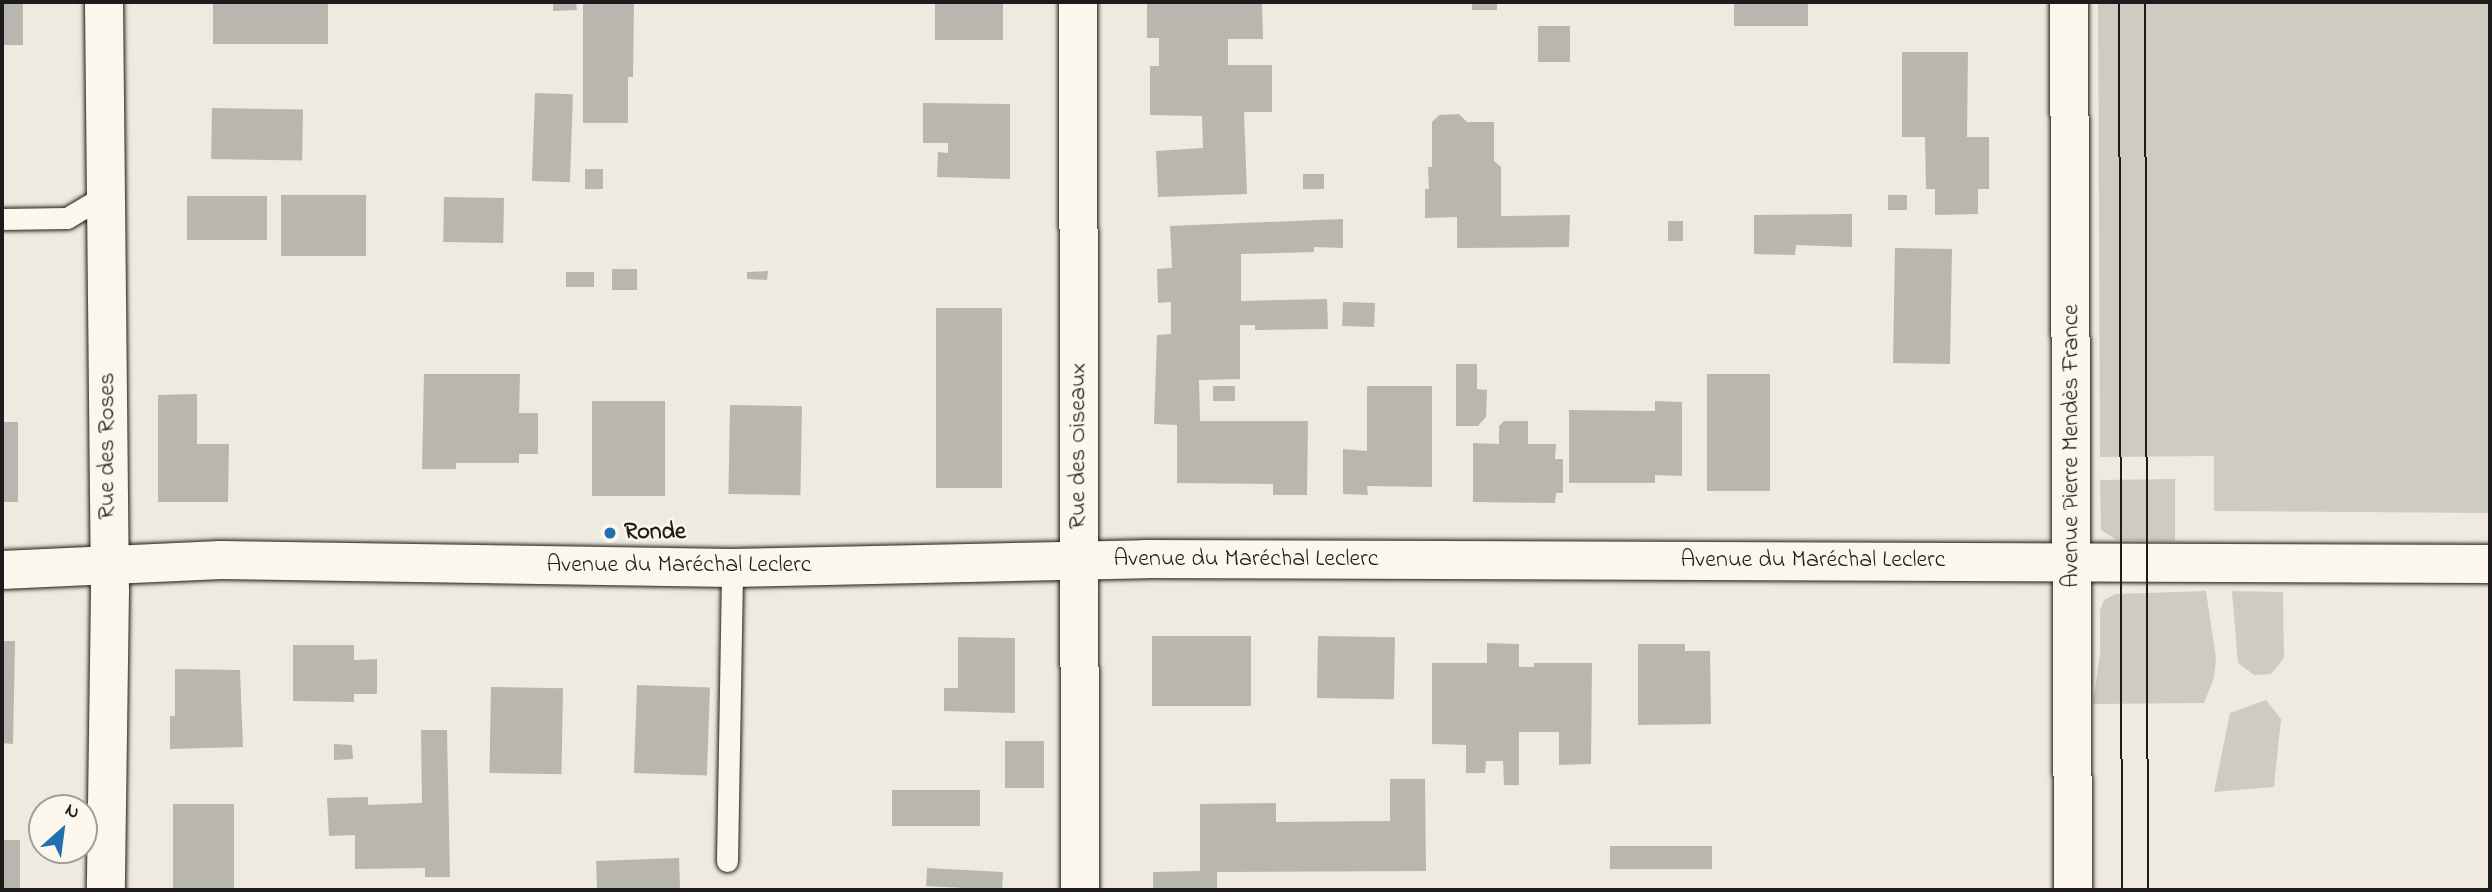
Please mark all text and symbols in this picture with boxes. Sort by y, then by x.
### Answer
street label: Avenue Pierre Mendès France [2058,304,2086,588]
street label: Rue des Oiseaux [1065,363,1093,529]
street label: Rue des Roses [94,372,122,520]
place label: Ronde [624,519,686,547]
marker: Ronde [602,525,618,541]
street label: Avenue du Maréchal Leclerc [1114,546,1378,574]
street label: Avenue du Maréchal Leclerc [1681,547,1945,575]
street label: Avenue du Maréchal Leclerc [547,552,811,580]
north arrow [28,794,98,864]
text: N [60,797,84,827]

